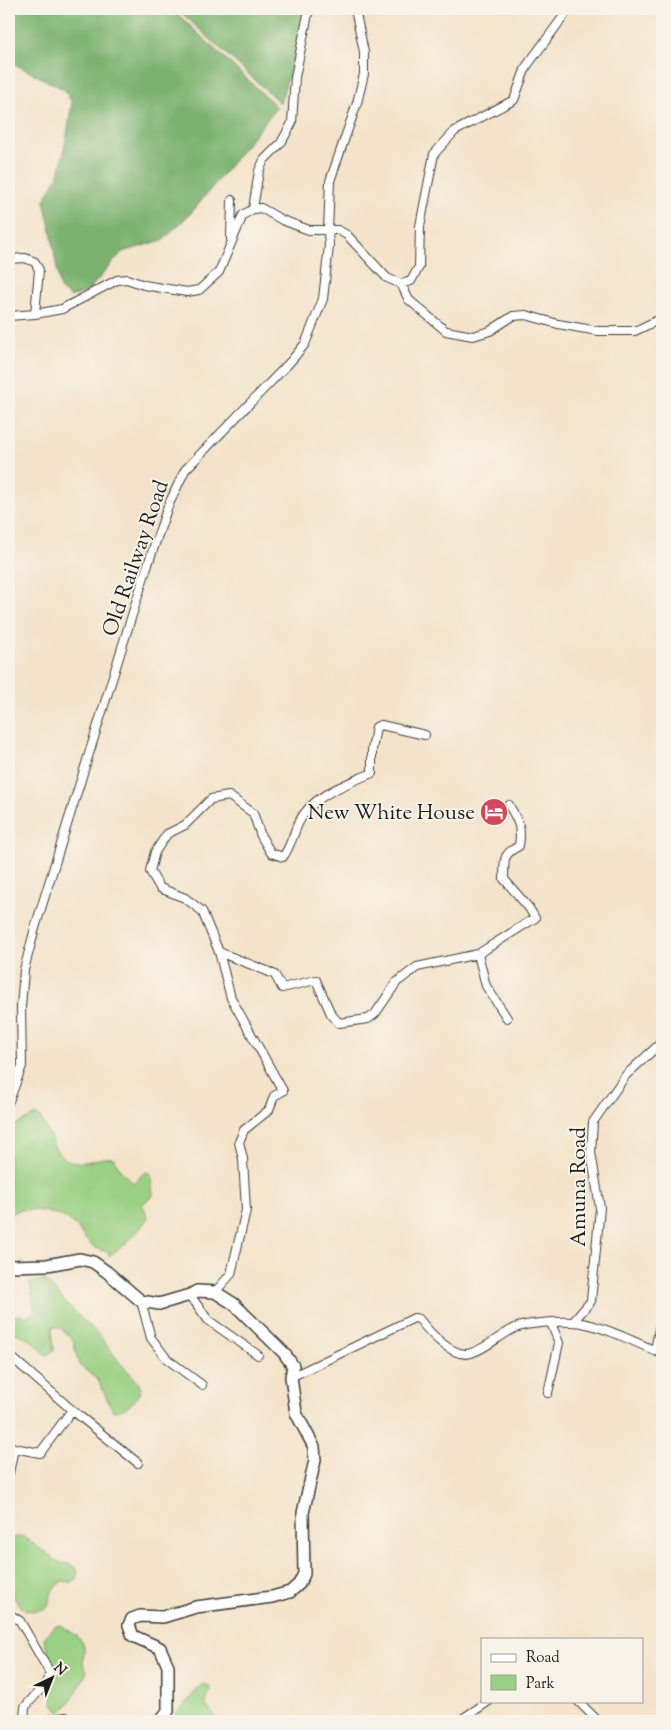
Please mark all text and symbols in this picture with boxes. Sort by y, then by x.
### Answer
street label: Old Railway Road [96,476,178,641]
hotel icon: New White House [479,797,509,827]
place label: New White House [308,799,475,829]
street label: Amuna Road [565,1127,595,1247]
legend [481,1638,644,1702]
text: Road [526,1648,560,1669]
north arrow [28,1652,78,1702]
text: N [49,1659,70,1681]
text: Park [526,1674,555,1695]

